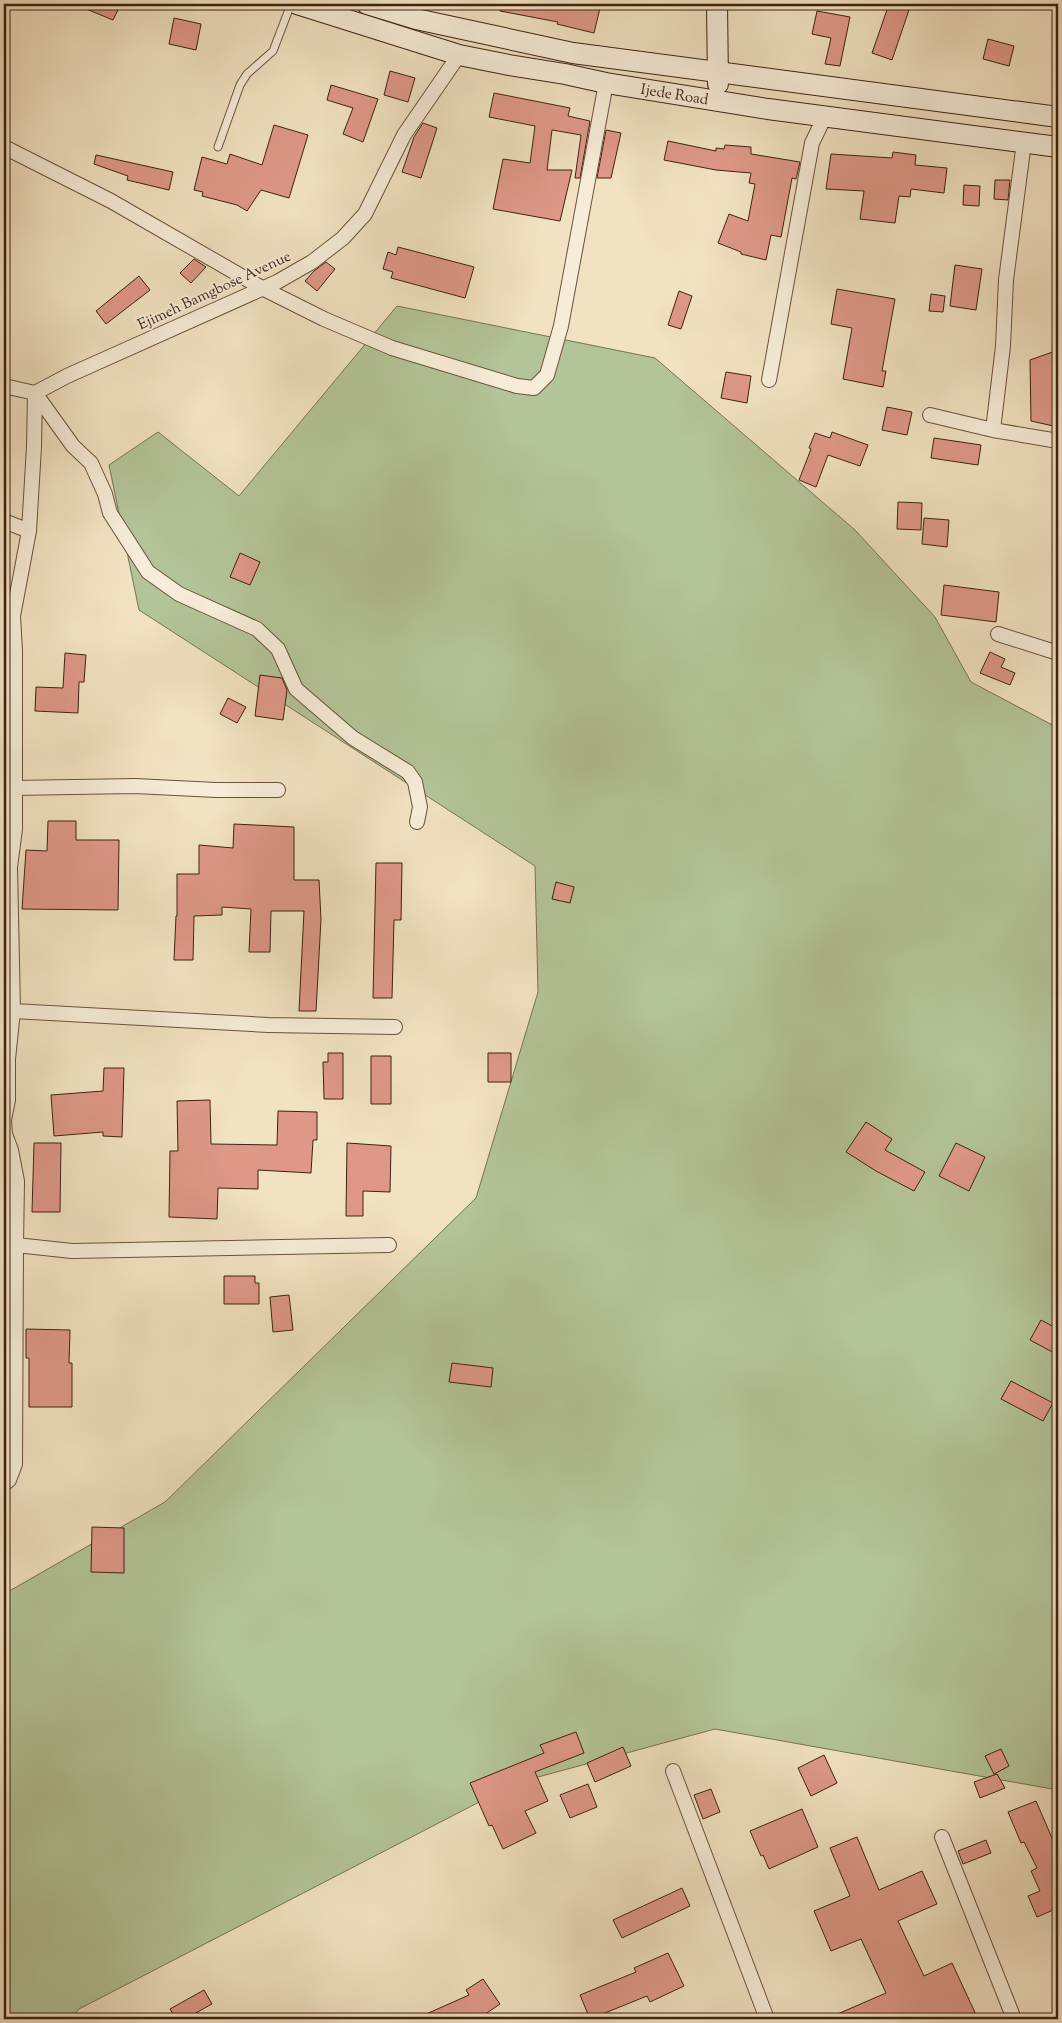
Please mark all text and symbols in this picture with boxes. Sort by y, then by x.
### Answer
street label: Ijede Road [639,80,710,111]
street label: Ejimeh Bamgbose Avenue [134,247,295,336]

